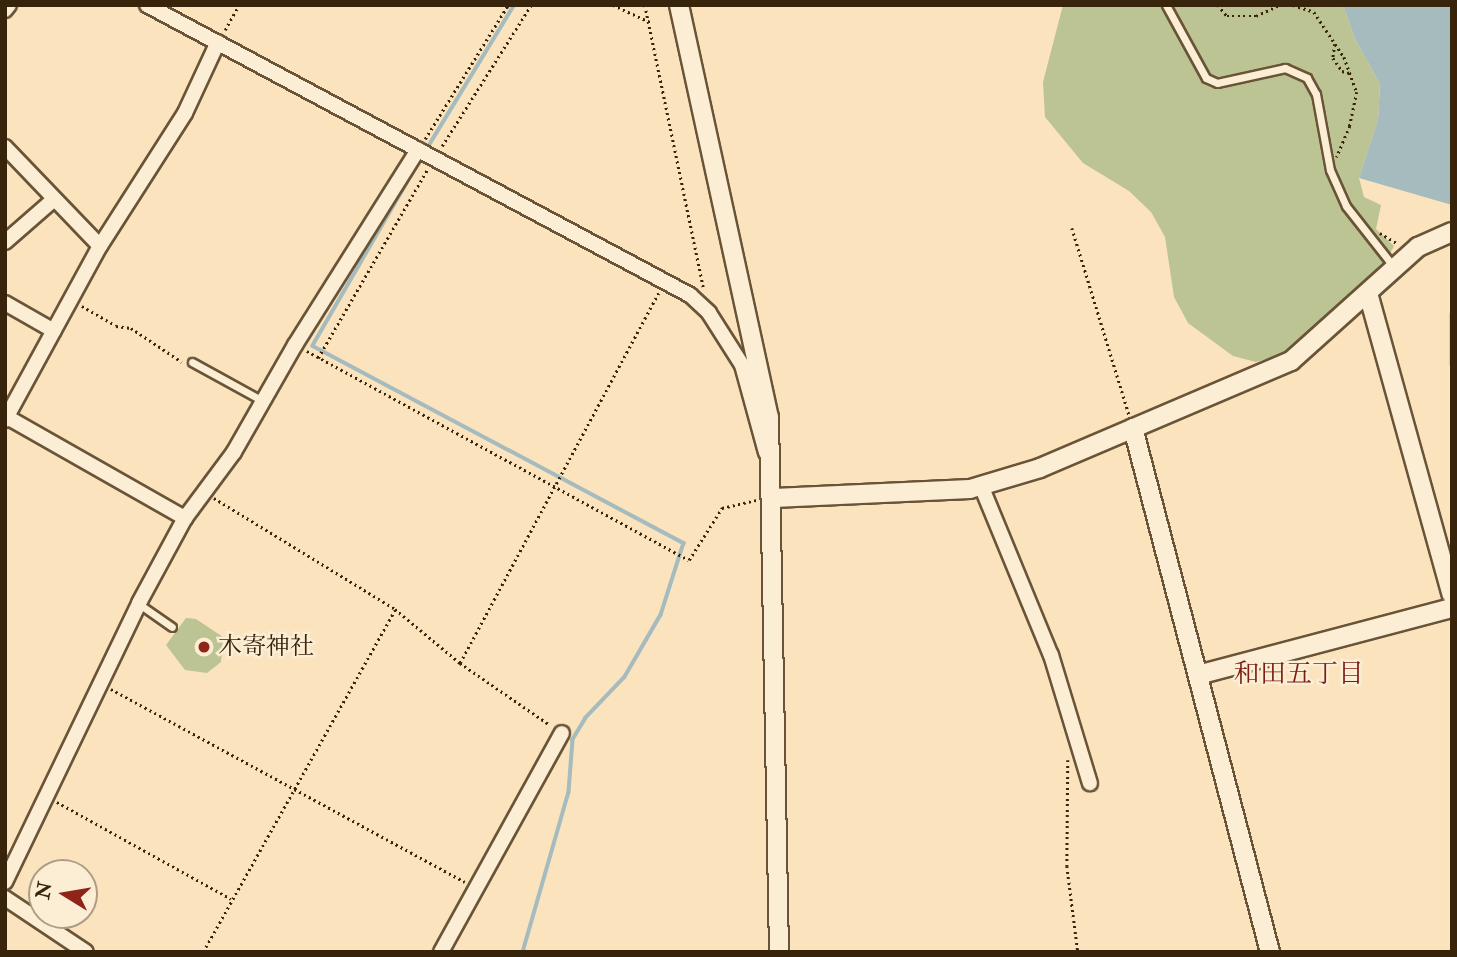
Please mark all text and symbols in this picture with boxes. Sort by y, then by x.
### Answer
place label: 木寄神社 [218,633,314,661]
marker: 木寄神社 [196,639,212,655]
district label: 和田五丁目 [1234,659,1364,691]
north arrow [28,859,98,929]
text: N [31,880,58,901]

